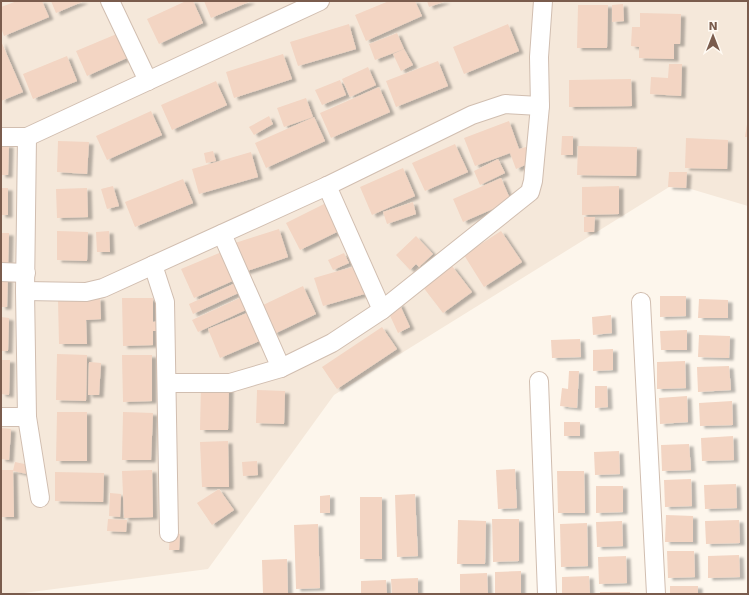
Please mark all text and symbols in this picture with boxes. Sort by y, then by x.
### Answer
north arrow [693,16,733,56]
text: N [708,20,718,33]

